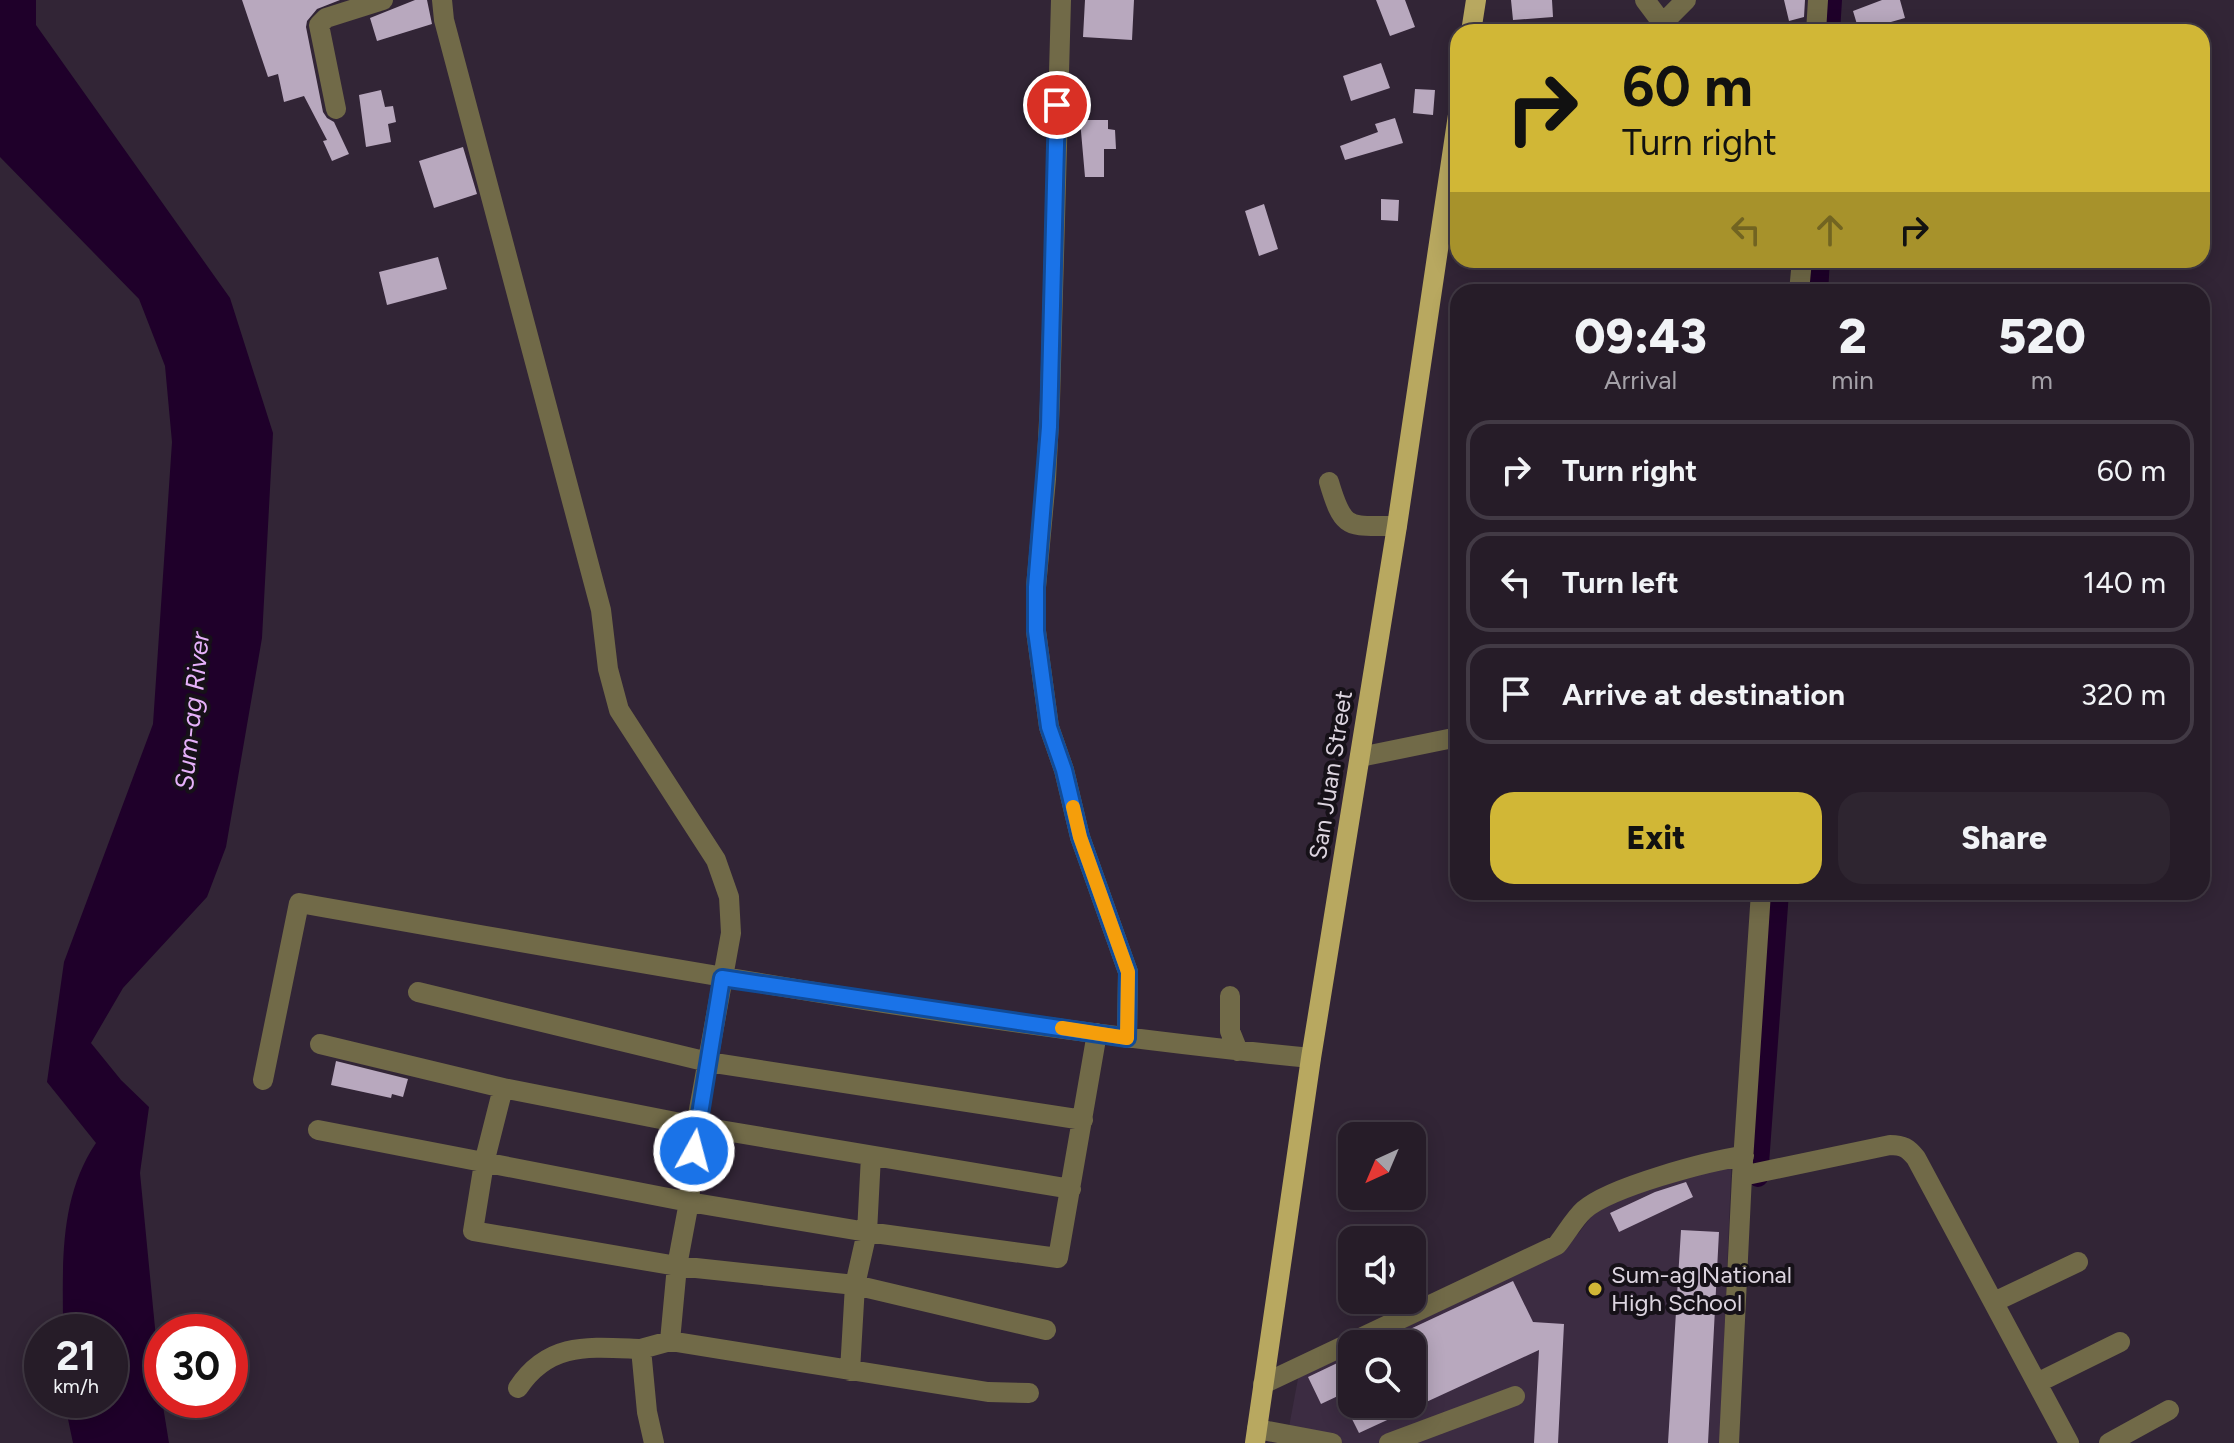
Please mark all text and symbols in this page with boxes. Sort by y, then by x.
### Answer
text: 60 m [1622,53,1753,120]
icon: right [1490,56,1594,160]
pin [1023,71,1091,139]
icon: arrive [1035,83,1079,127]
text: Turn right [1622,121,1777,164]
icon: left [1724,208,1768,252]
icon: ahead [1808,208,1852,252]
icon: right [1892,208,1936,252]
text: 09:43 [1574,307,1707,365]
text: 2 [1838,307,1867,365]
text: 520 [1998,307,2086,365]
text: Arrival [1604,364,1677,396]
text: min [1831,364,1874,396]
text: m [2031,364,2053,396]
icon: right [1494,448,1538,492]
text: Turn right [1562,452,1697,489]
text: 60 m [2097,452,2166,489]
icon: left [1494,560,1538,604]
text: Turn left [1562,564,1679,601]
text: 140 m [2083,564,2166,601]
water label: Sum-ag River [168,629,216,792]
icon: arrive [1494,672,1538,716]
text: Arrive at destination [1562,676,1845,713]
text: 320 m [2081,676,2166,713]
street label: San Juan Street [1303,688,1358,862]
button: Exit [1490,792,1822,884]
button: Share [1838,792,2170,884]
position arrow [652,1109,736,1193]
north arrow [1338,1122,1426,1210]
map controls [1338,1122,1426,1418]
button: sound [1338,1226,1426,1314]
place label: Sum-ag National High School [1611,1260,1792,1317]
marker: Sum-ag National High School [1586,1280,1604,1298]
speed limit sign: 30 [144,1314,248,1418]
button: search [1338,1330,1426,1418]
text: 21 [56,1332,96,1380]
text: km/h [53,1374,99,1398]

